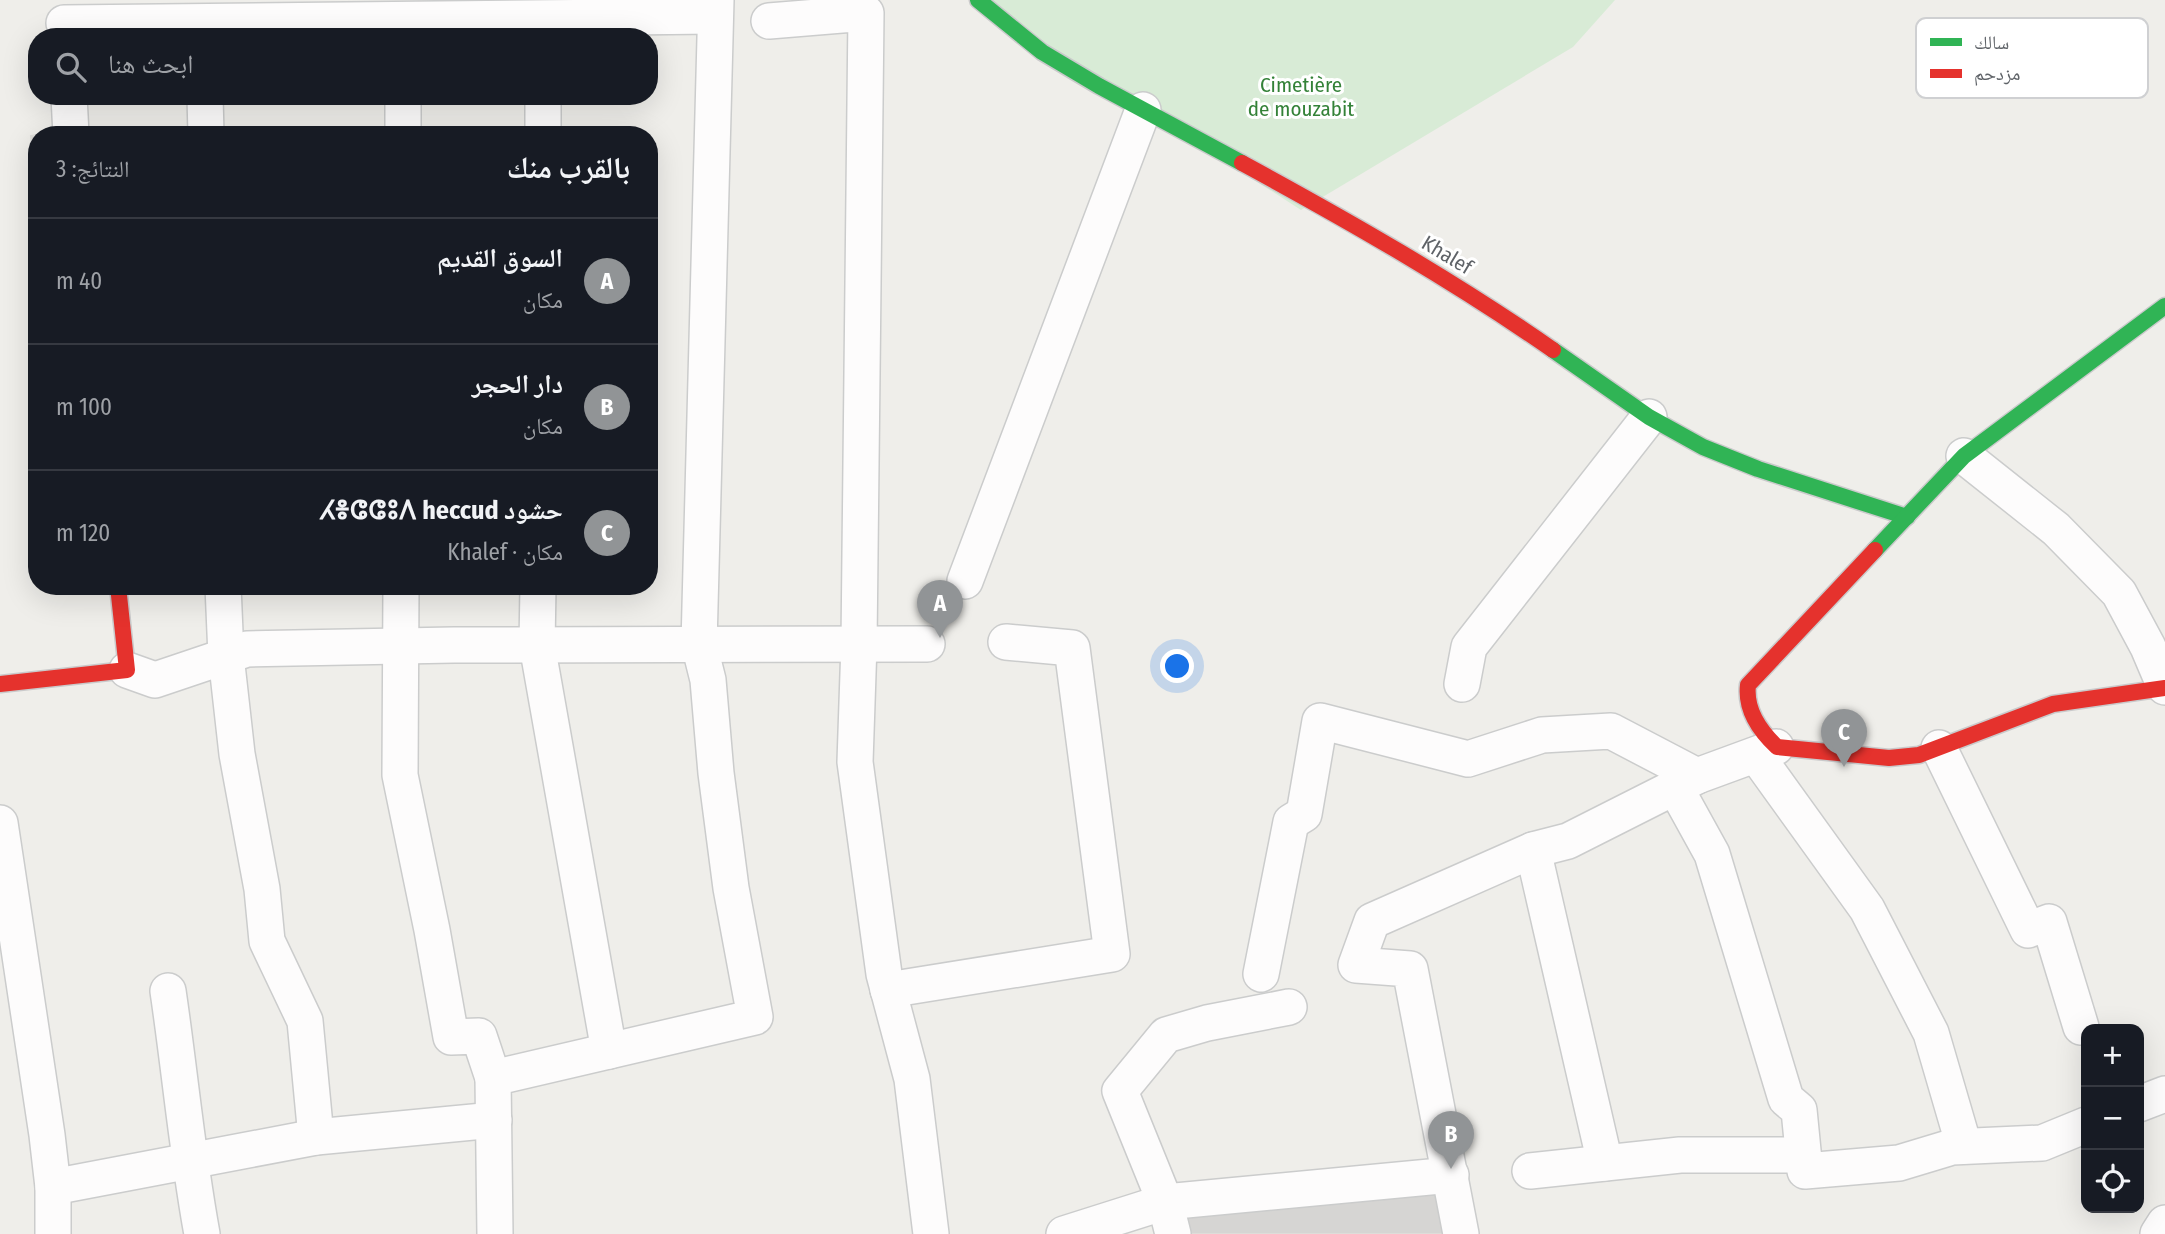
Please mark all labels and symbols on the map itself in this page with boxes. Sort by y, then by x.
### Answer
legend [1916,18,2148,98]
text: سالك [1974,31,2009,54]
text: مزدحم [1974,62,2020,86]
park label: Cimetière de mouzabit [1248,72,1354,122]
street label: Khalef [1417,230,1478,281]
pin: A [917,580,963,638]
your location [1160,649,1194,683]
pin: C [1821,709,1867,767]
pin: B [1428,1111,1474,1169]

